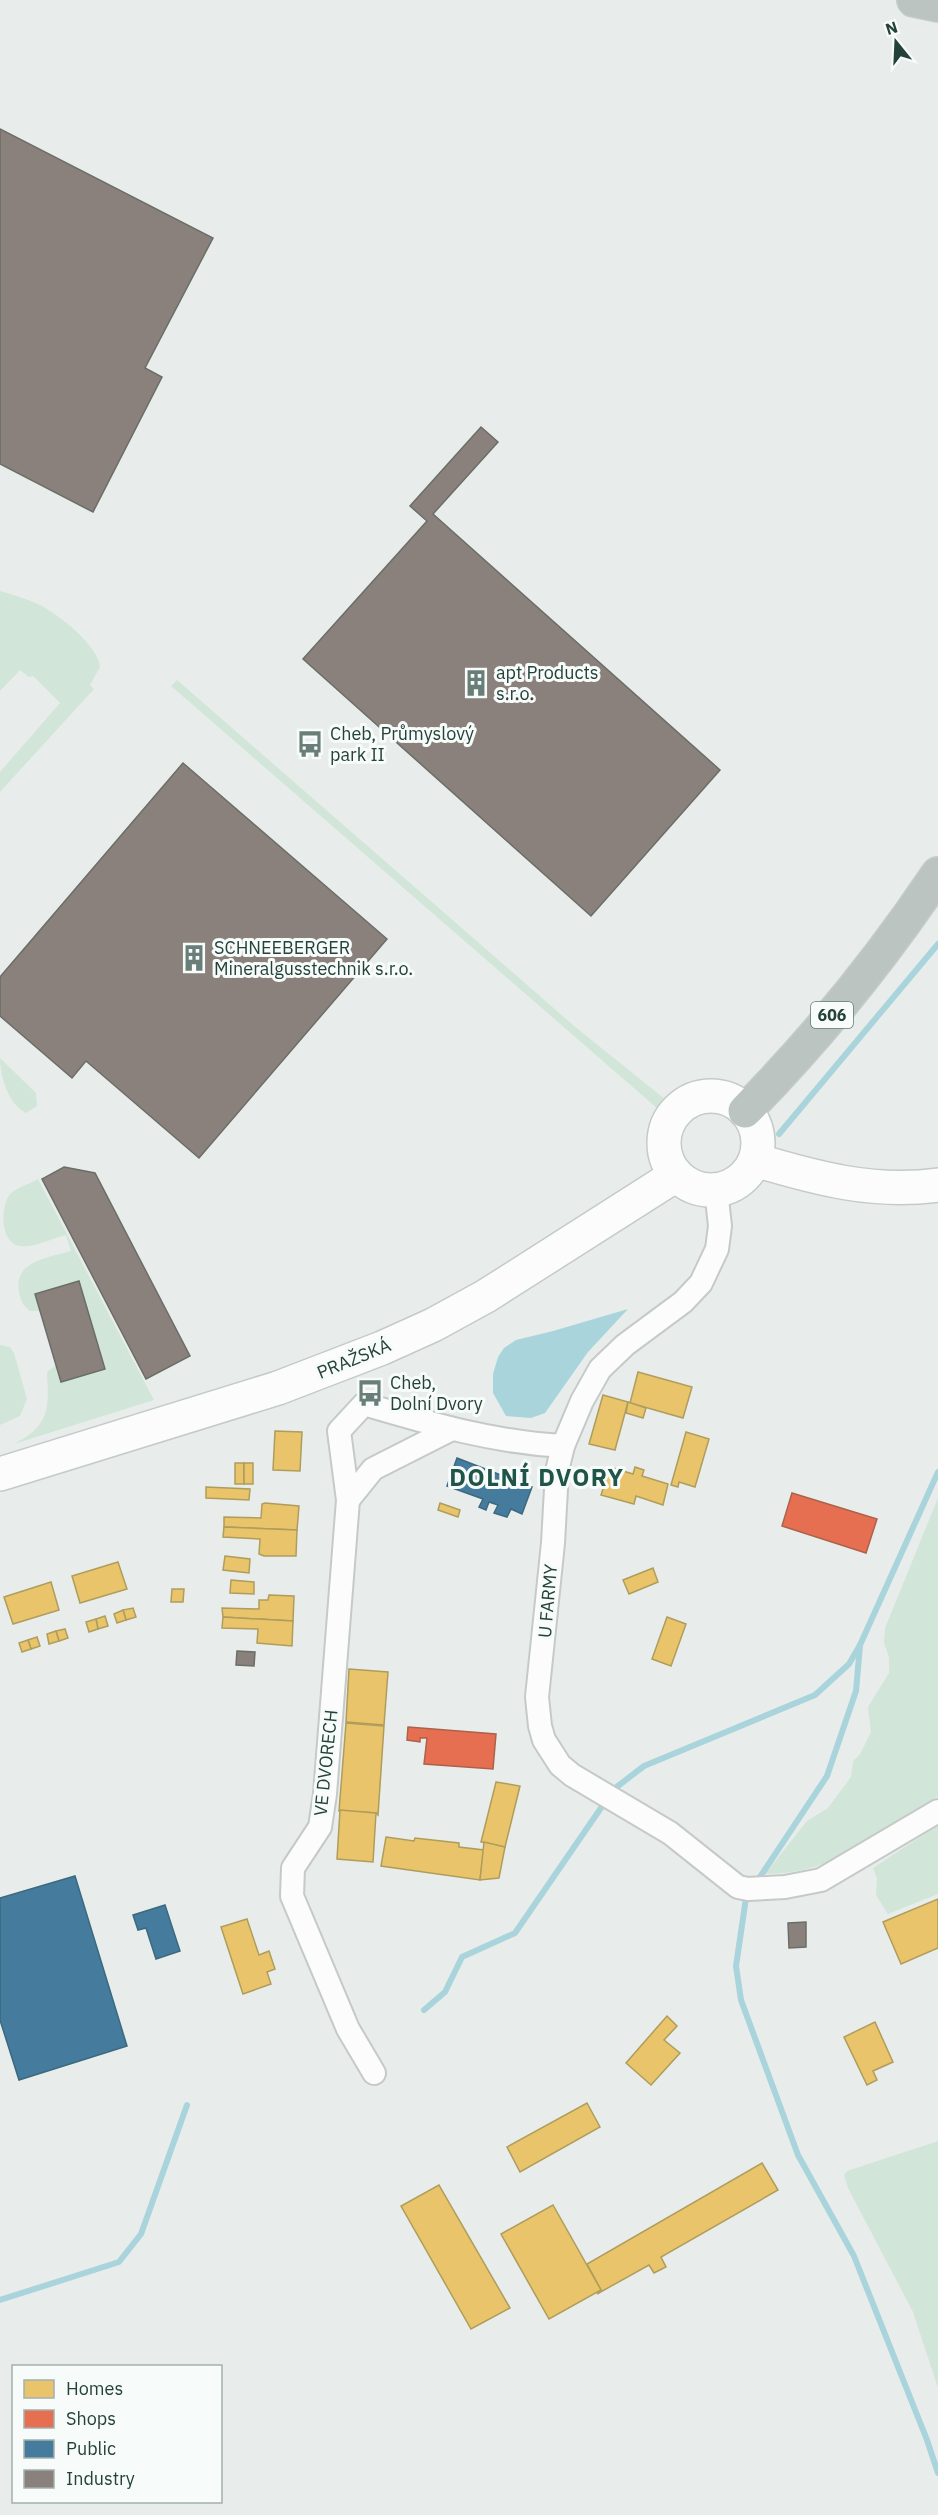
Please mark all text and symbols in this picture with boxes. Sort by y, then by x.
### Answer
north arrow [866,12,926,72]
text: N [883,16,900,39]
place label: apt Products s.r.o. [496,661,599,705]
building icon: apt Products s.r.o. [461,668,491,698]
place label: Cheb, Průmyslový park II [330,722,474,766]
bus stop icon: Cheb, Průmyslový park II [295,729,325,759]
place label: SCHNEEBERGER Mineralgusstechnik s.r.o. [214,936,413,980]
building icon: SCHNEEBERGER Mineralgusstechnik s.r.o. [179,943,209,973]
road number: 606 [811,1002,853,1028]
street label: PRAŽSKÁ [313,1333,395,1384]
place label: Cheb, Dolní Dvory [390,1371,483,1415]
bus stop icon: Cheb, Dolní Dvory [355,1378,385,1408]
district label: DOLNÍ DVORY [449,1461,625,1493]
street label: U FARMY [533,1563,562,1639]
street label: VE DVORECH [308,1709,343,1817]
legend [12,2365,222,2503]
text: Homes [66,2377,123,2400]
text: Shops [66,2407,116,2430]
text: Public [66,2437,116,2460]
text: Industry [66,2467,135,2490]

